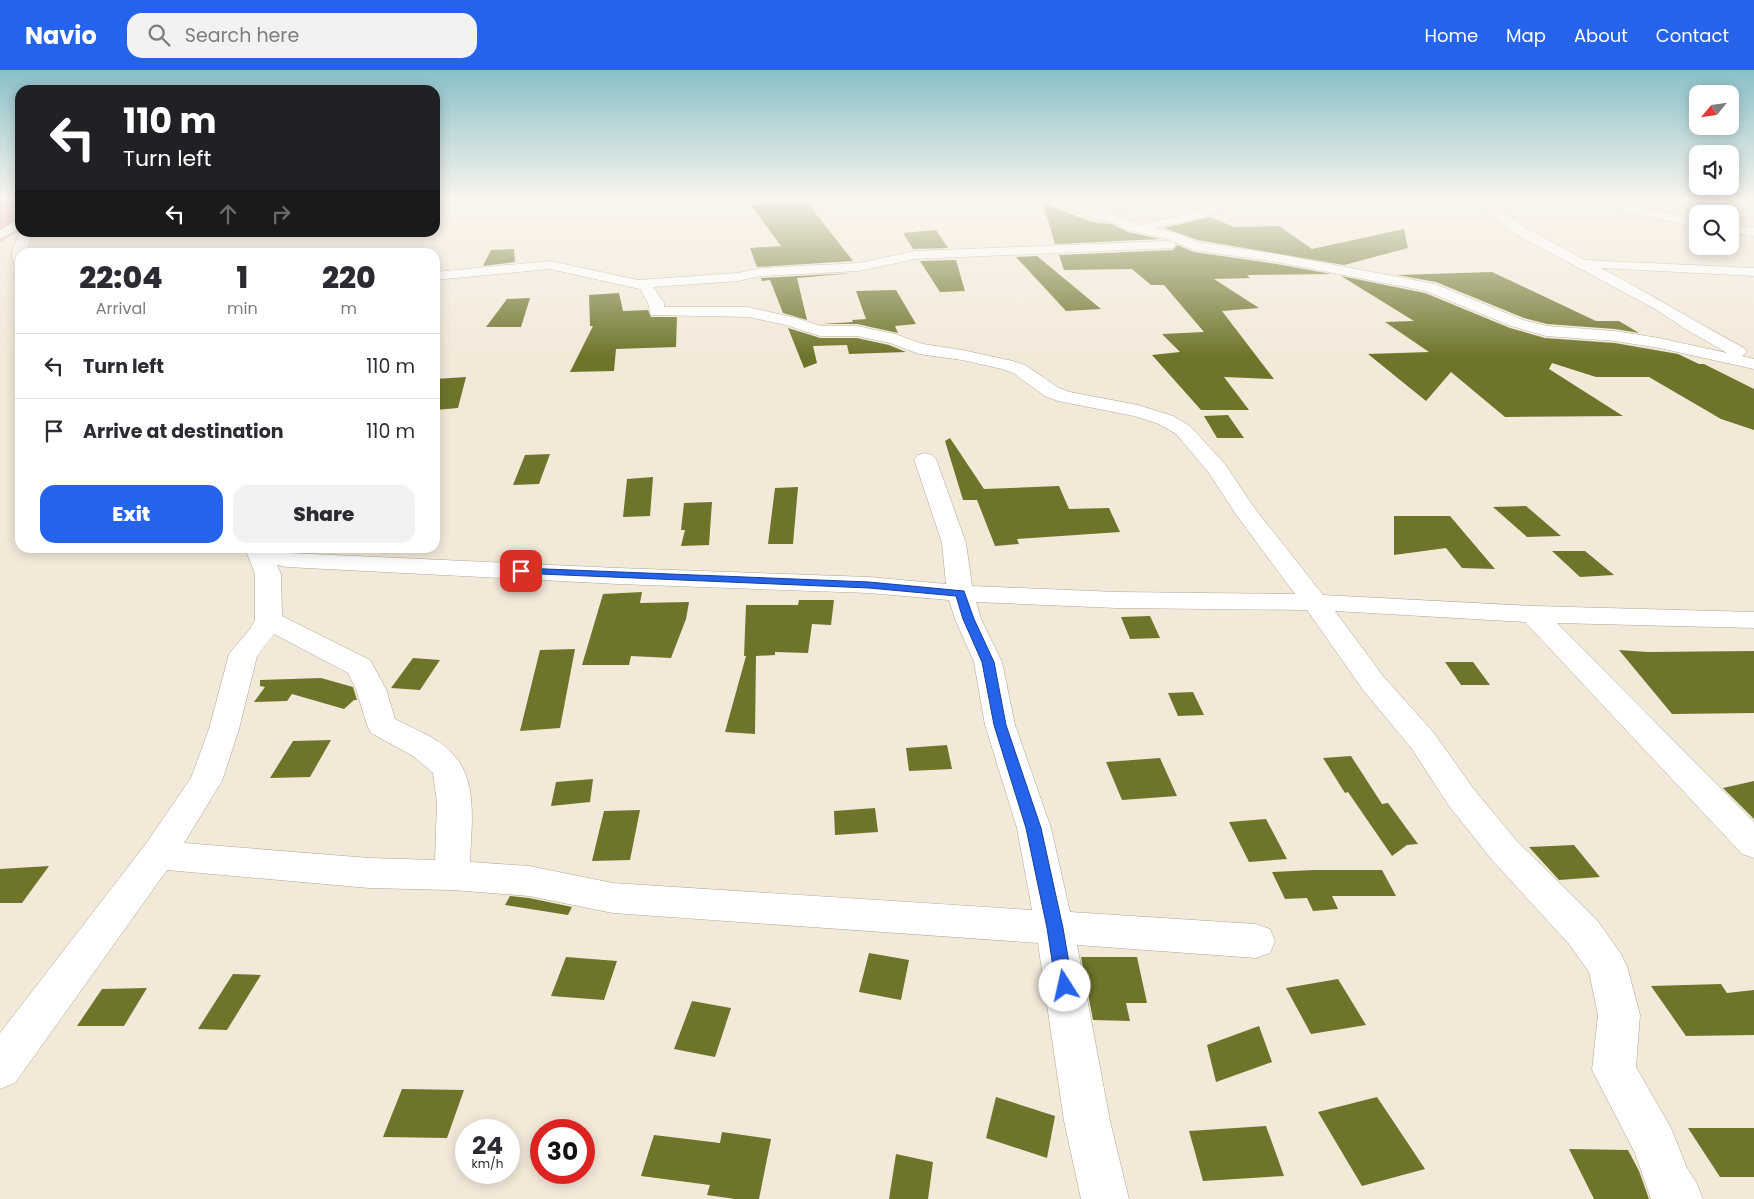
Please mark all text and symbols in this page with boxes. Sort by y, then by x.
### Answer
search box [127,13,477,58]
text: Navio [25,19,97,52]
icon: search [145,21,173,49]
text: Search here [185,22,299,49]
text: Home [1424,23,1478,48]
text: Map [1506,23,1546,48]
text: About [1574,23,1628,48]
text: Contact [1656,23,1729,48]
north arrow [1689,85,1739,135]
map controls [1689,85,1739,255]
text: 110 m [123,96,217,145]
icon: left [40,105,105,170]
text: Turn left [123,143,211,174]
button: sound [1689,145,1739,195]
icon: left [161,200,189,228]
icon: ahead [214,200,242,228]
icon: right [267,200,295,228]
button: search [1689,205,1739,255]
text: 22:04 [79,256,163,299]
text: 1 [237,256,248,299]
text: 220 [322,256,376,299]
text: Arrival [96,297,146,320]
text: min [227,297,258,320]
text: m [341,297,357,320]
icon: left [40,352,68,380]
text: Turn left [83,353,164,380]
text: 110 m [366,353,415,380]
icon: arrive [40,417,68,445]
text: Arrive at destination [83,418,284,445]
text: 110 m [366,418,415,445]
button: Exit [40,485,223,543]
button: Share [233,485,415,543]
pin [500,550,542,592]
icon: arrive [507,557,535,585]
position arrow [1038,959,1090,1011]
speed limit sign: 30 [530,1119,595,1184]
text: 24 [472,1128,503,1163]
text: km/h [472,1155,503,1172]

